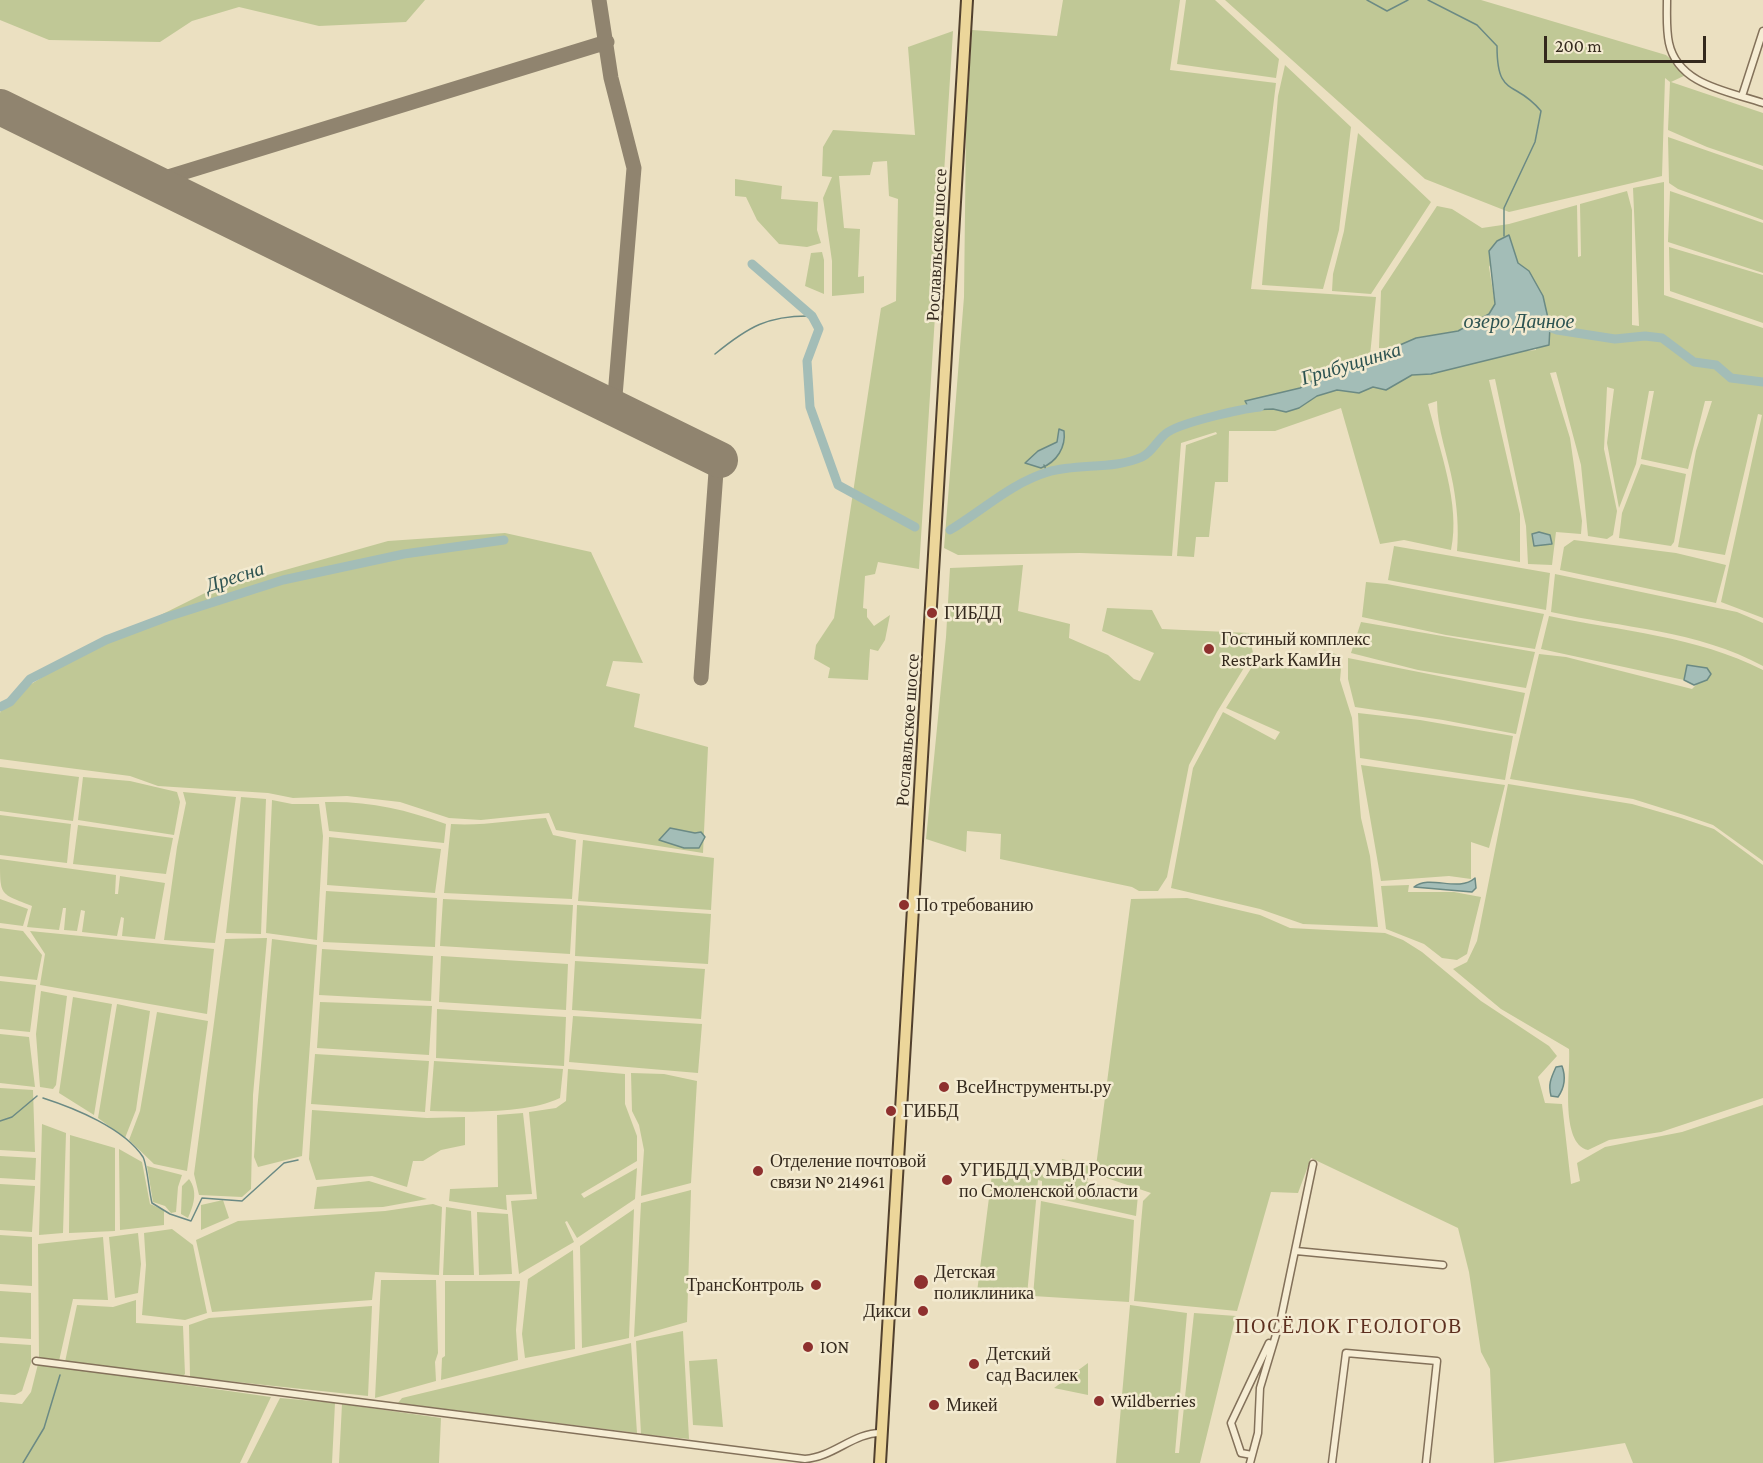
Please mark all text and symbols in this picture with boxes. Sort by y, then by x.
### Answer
scale bar [1547,24,1709,62]
text: 200 m [1555,36,1602,56]
street label: Рославльское шоссе [922,168,952,322]
water label: озеро Дачное [1464,310,1574,334]
water label: Грибущинка [1298,337,1404,391]
water label: Дресна [203,556,267,598]
place label: ГИБДД [944,602,1002,624]
marker: ГИБДД [925,606,939,620]
place label: Гостиный комплекс RestPark КамИн [1221,628,1370,670]
marker: Гостиный комплекс RestPark КамИн [1202,642,1216,656]
street label: Рославльское шоссе [892,653,924,807]
place label: По требованию [916,894,1034,916]
marker: По требованию [897,898,911,912]
place label: ВсеИнструменты.ру [956,1076,1111,1098]
marker: ВсеИнструменты.ру [937,1080,951,1094]
place label: ГИББД [903,1100,959,1122]
marker: ГИББД [884,1104,898,1118]
place label: Отделение почтовой связи № 214961 [770,1150,926,1192]
place label: УГИБДД УМВД России по Смоленской области [959,1159,1143,1202]
marker: Отделение почтовой связи № 214961 [751,1164,765,1178]
marker: УГИБДД УМВД России по Смоленской области [940,1173,954,1187]
place label: Детская поликлиника [934,1261,1034,1304]
marker: Детская поликлиника [912,1273,930,1291]
place label: ТрансКонтроль [686,1274,804,1296]
marker: ТрансКонтроль [809,1278,823,1292]
place label: Дикси [863,1300,911,1322]
marker: Дикси [916,1304,930,1318]
district label: ПОСЁЛОК ГЕОЛОГОВ [1235,1315,1463,1339]
place label: ION [820,1336,849,1358]
marker: ION [801,1340,815,1354]
place label: Детский сад Василек [986,1343,1078,1386]
marker: Детский сад Василек [967,1357,981,1371]
place label: Wildberries [1111,1390,1196,1412]
place label: Микей [946,1394,998,1416]
marker: Wildberries [1092,1394,1106,1408]
marker: Микей [927,1398,941,1412]

